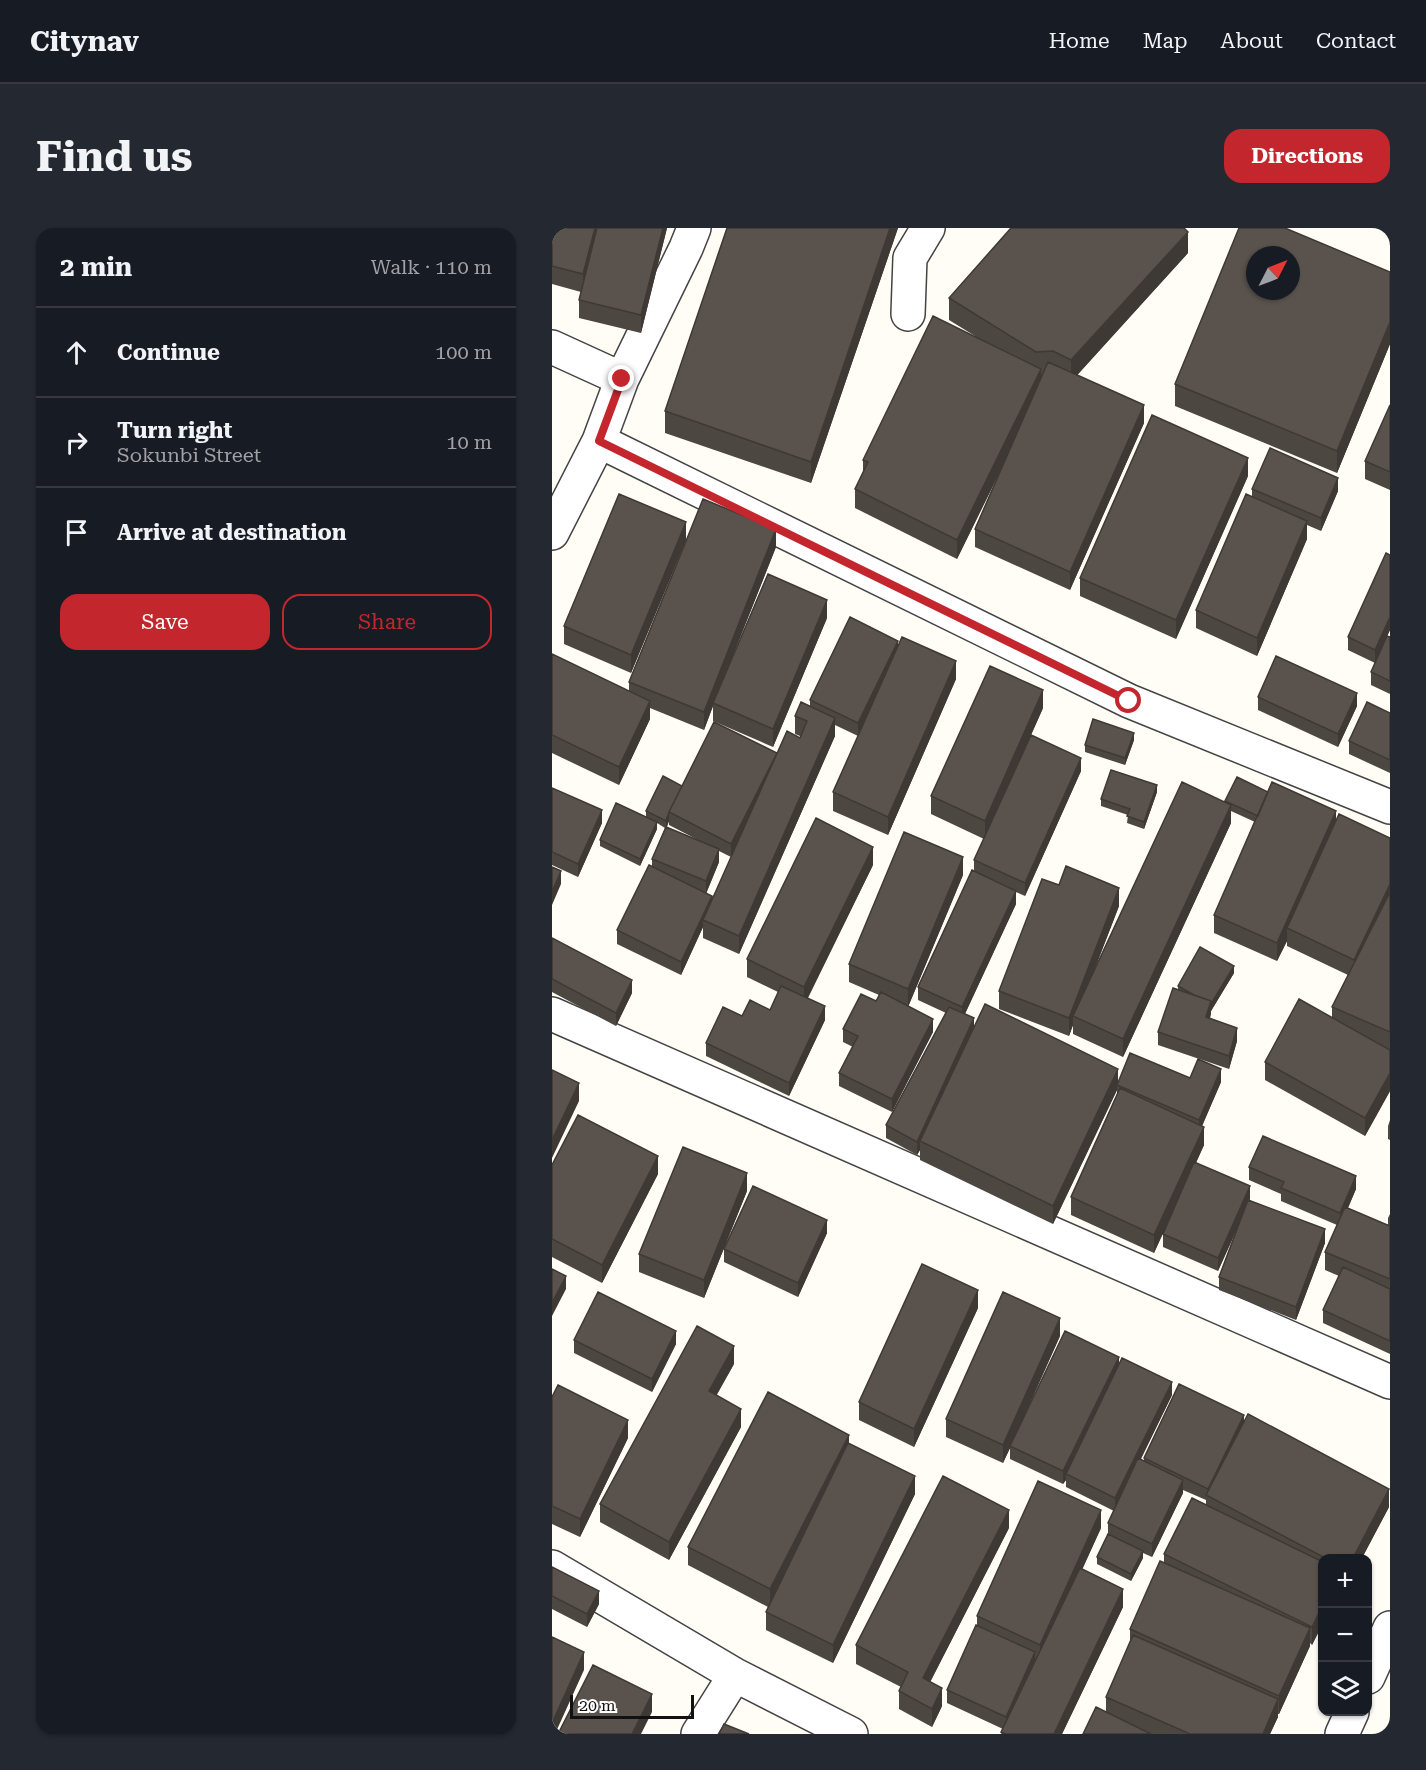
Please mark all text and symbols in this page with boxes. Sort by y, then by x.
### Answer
text: Citynav [30,25,139,58]
text: Home [1049,29,1110,53]
text: Map [1143,29,1188,53]
text: About [1221,29,1283,53]
text: Contact [1316,29,1396,53]
button: Directions [1224,129,1390,183]
text: Find us [36,132,193,181]
north arrow [1246,246,1300,300]
text: 2 min [60,252,132,282]
text: Walk · 110 m [371,255,492,279]
icon: ahead [60,336,93,369]
text: Continue [117,340,220,365]
text: 100 m [435,340,492,364]
route end [608,365,634,391]
text: Turn right [117,418,232,443]
icon: right [60,426,93,459]
text: 10 m [446,430,492,454]
text: Sokunbi Street [117,443,261,467]
icon: arrive [60,516,93,549]
text: Arrive at destination [117,520,346,545]
button: Save [60,594,270,650]
button: Share [282,594,492,650]
route start [1115,687,1141,713]
map controls [1318,1554,1372,1716]
button: + [1318,1554,1372,1608]
button: − [1318,1608,1372,1662]
button: layers [1318,1662,1372,1716]
scale bar [570,1692,694,1720]
text: 20 m [579,1696,616,1715]

